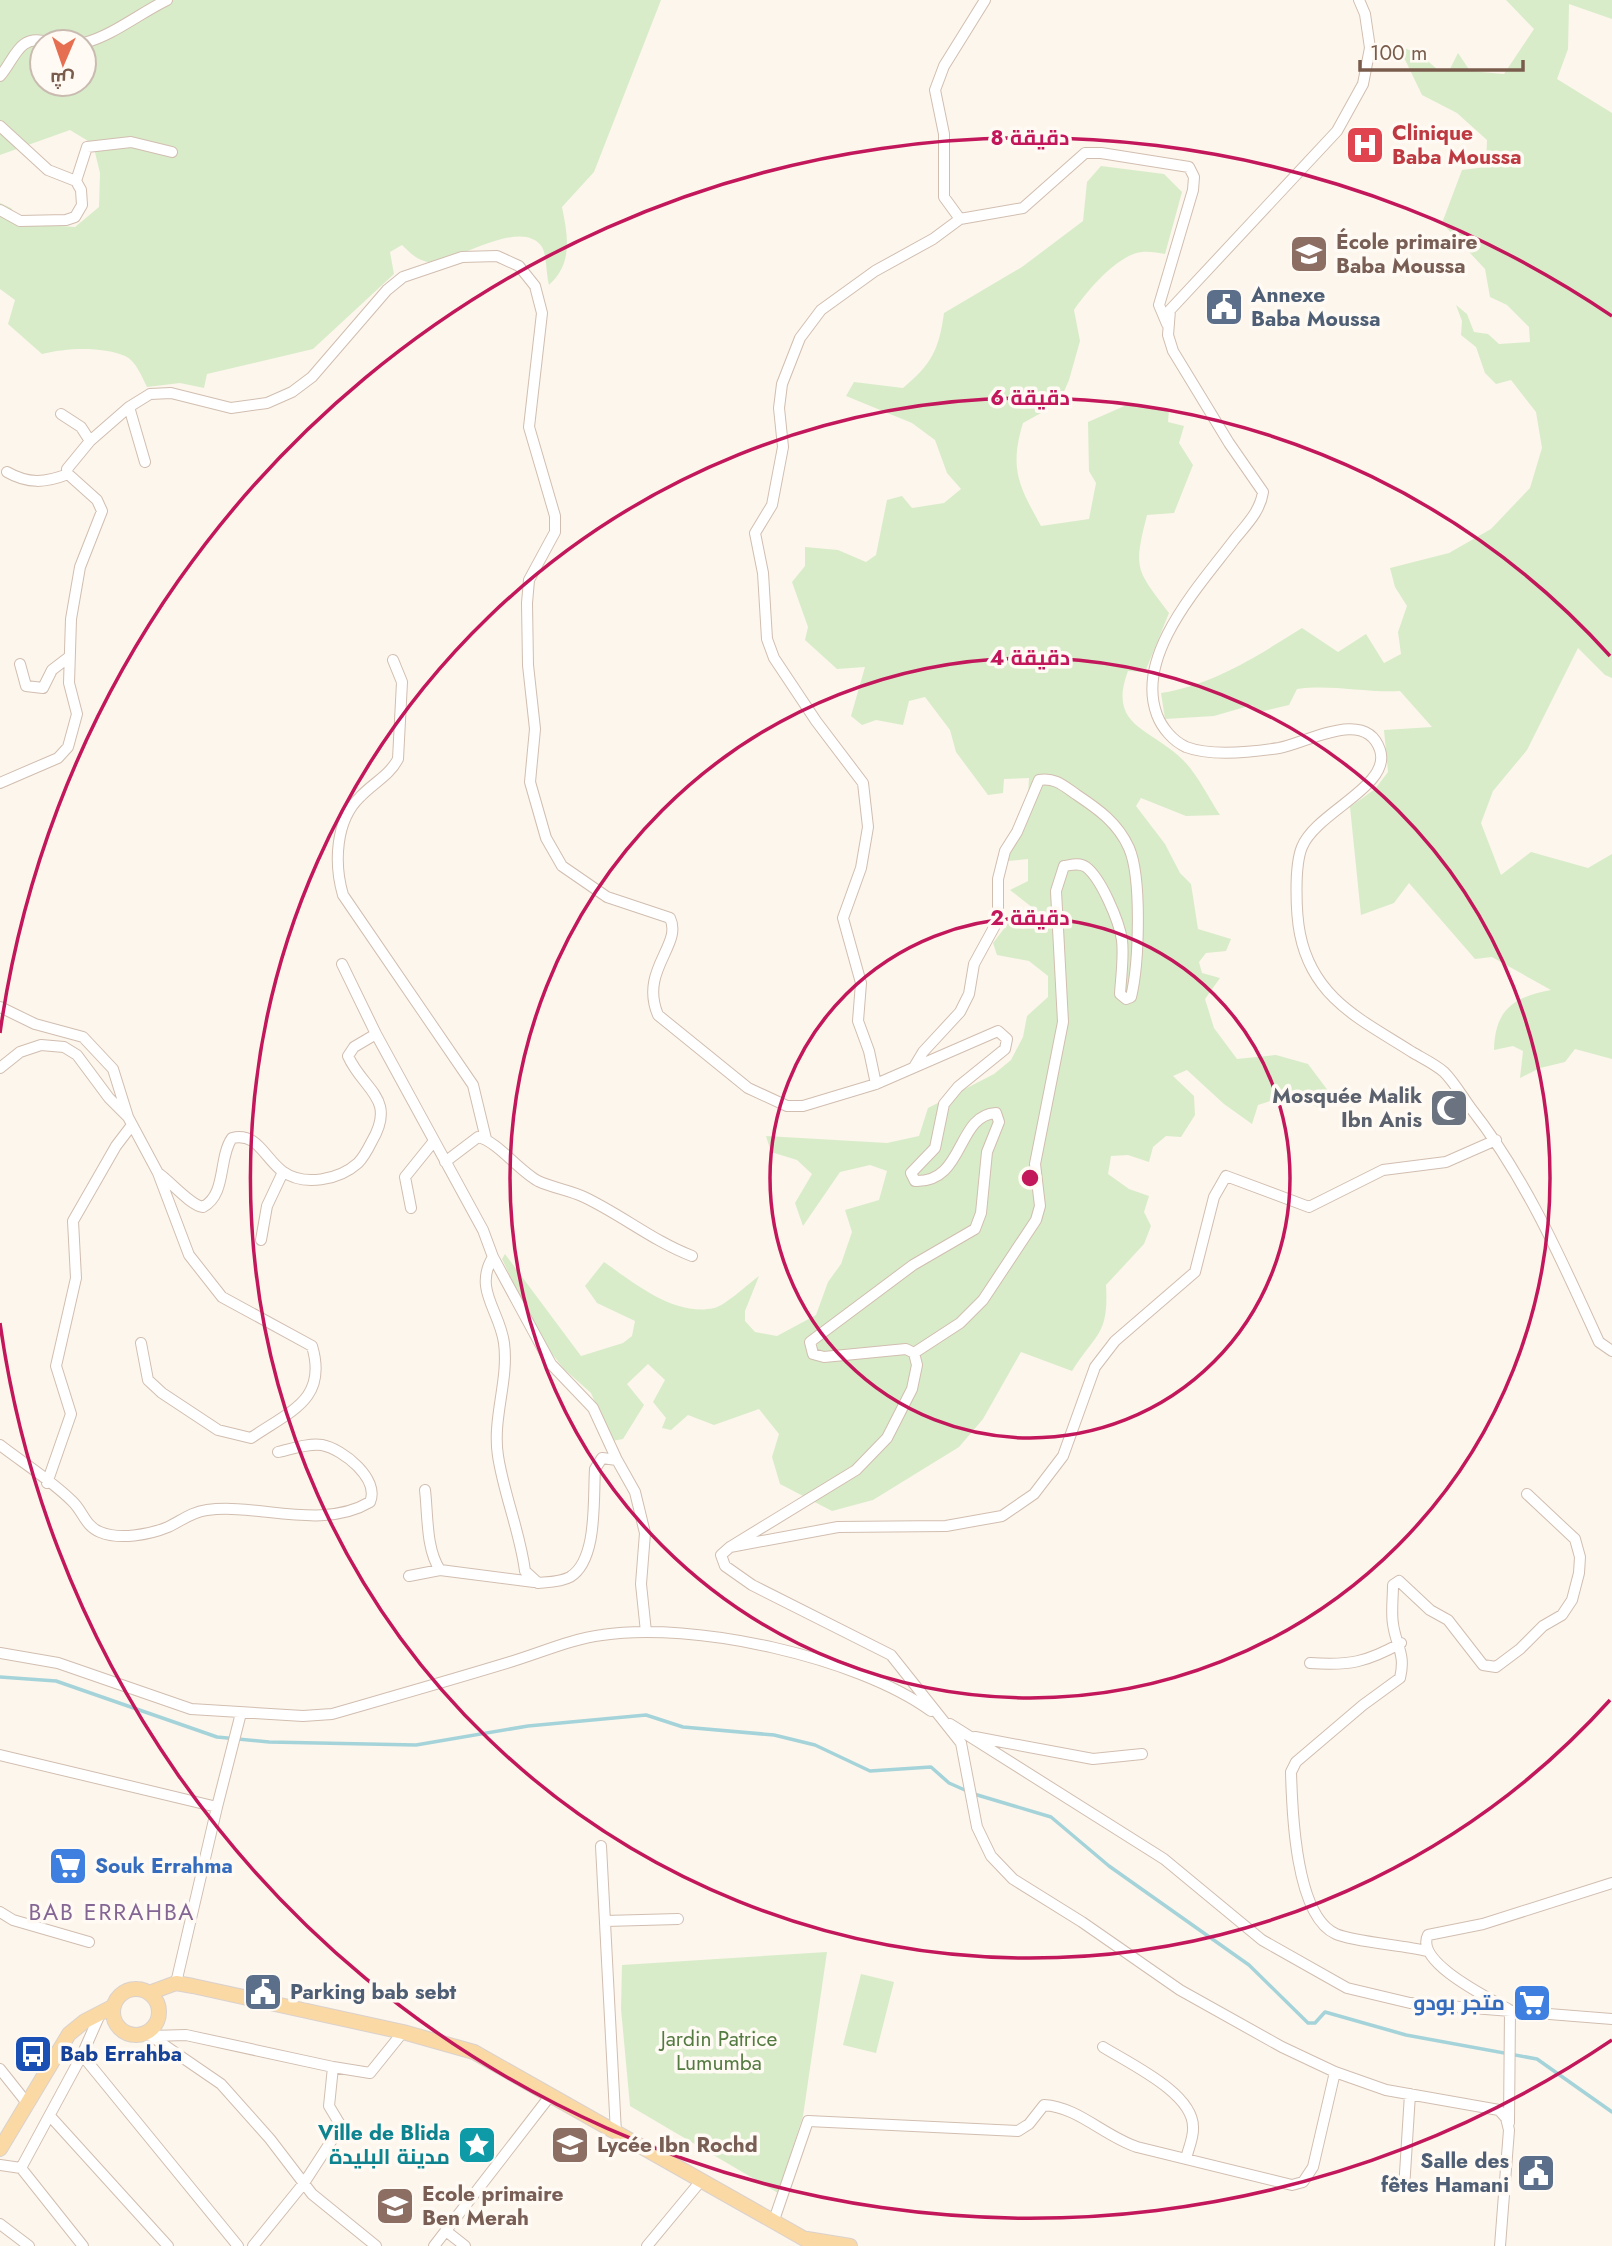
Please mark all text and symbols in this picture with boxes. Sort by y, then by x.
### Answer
north arrow [28,28,98,98]
scale bar [1360,28,1523,72]
text: 100 m [1370,38,1427,68]
text: ش [50,66,75,93]
place label: Clinique Baba Moussa [1392,118,1522,172]
text: 8 دقيقة [991,123,1069,153]
hospital icon: Clinique Baba Moussa [1344,124,1386,166]
place label: École primaire Baba Moussa [1336,227,1478,281]
school or university icon: École primaire Baba Moussa [1288,233,1330,275]
place label: Annexe Baba Moussa [1250,280,1381,334]
public building icon: Annexe Baba Moussa [1203,286,1245,328]
text: 6 دقيقة [990,383,1070,413]
text: 4 دقيقة [990,643,1070,673]
text: 2 دقيقة [990,903,1070,933]
place label: Mosquée Malik Ibn Anis [1272,1081,1422,1135]
mosque icon: Mosquée Malik Ibn Anis [1428,1087,1470,1129]
centre of rings [1018,1166,1042,1190]
supermarket icon: Souk Errahma [47,1845,89,1887]
place label: Souk Errahma [95,1851,233,1881]
district label: BAB ERRAHBA [28,1895,196,1929]
public building icon: Parking bab sebt [242,1971,284,2013]
place label: Parking bab sebt [290,1977,457,2007]
supermarket icon: متجر بودو [1511,1982,1553,2024]
place label: متجر بودو [1413,1988,1505,2018]
park label: Jardin Patrice Lumumba [658,2024,777,2078]
bus stop icon: Bab Errahba [12,2033,54,2075]
place label: Bab Errahba [60,2039,182,2069]
place label: Ville de Blida مدينة البليدة [317,2118,450,2172]
place icon: Ville de Blida مدينة البليدة [456,2124,498,2166]
school or university icon: Lycée Ibn Rochd [549,2124,591,2166]
place label: Lycée Ibn Rochd [597,2130,758,2160]
place label: Salle des fêtes Hamani [1381,2146,1509,2200]
public building icon: Salle des fêtes Hamani [1515,2152,1557,2194]
place label: Ecole primaire Ben Merah [422,2179,564,2233]
school or university icon: Ecole primaire Ben Merah [374,2185,416,2227]

